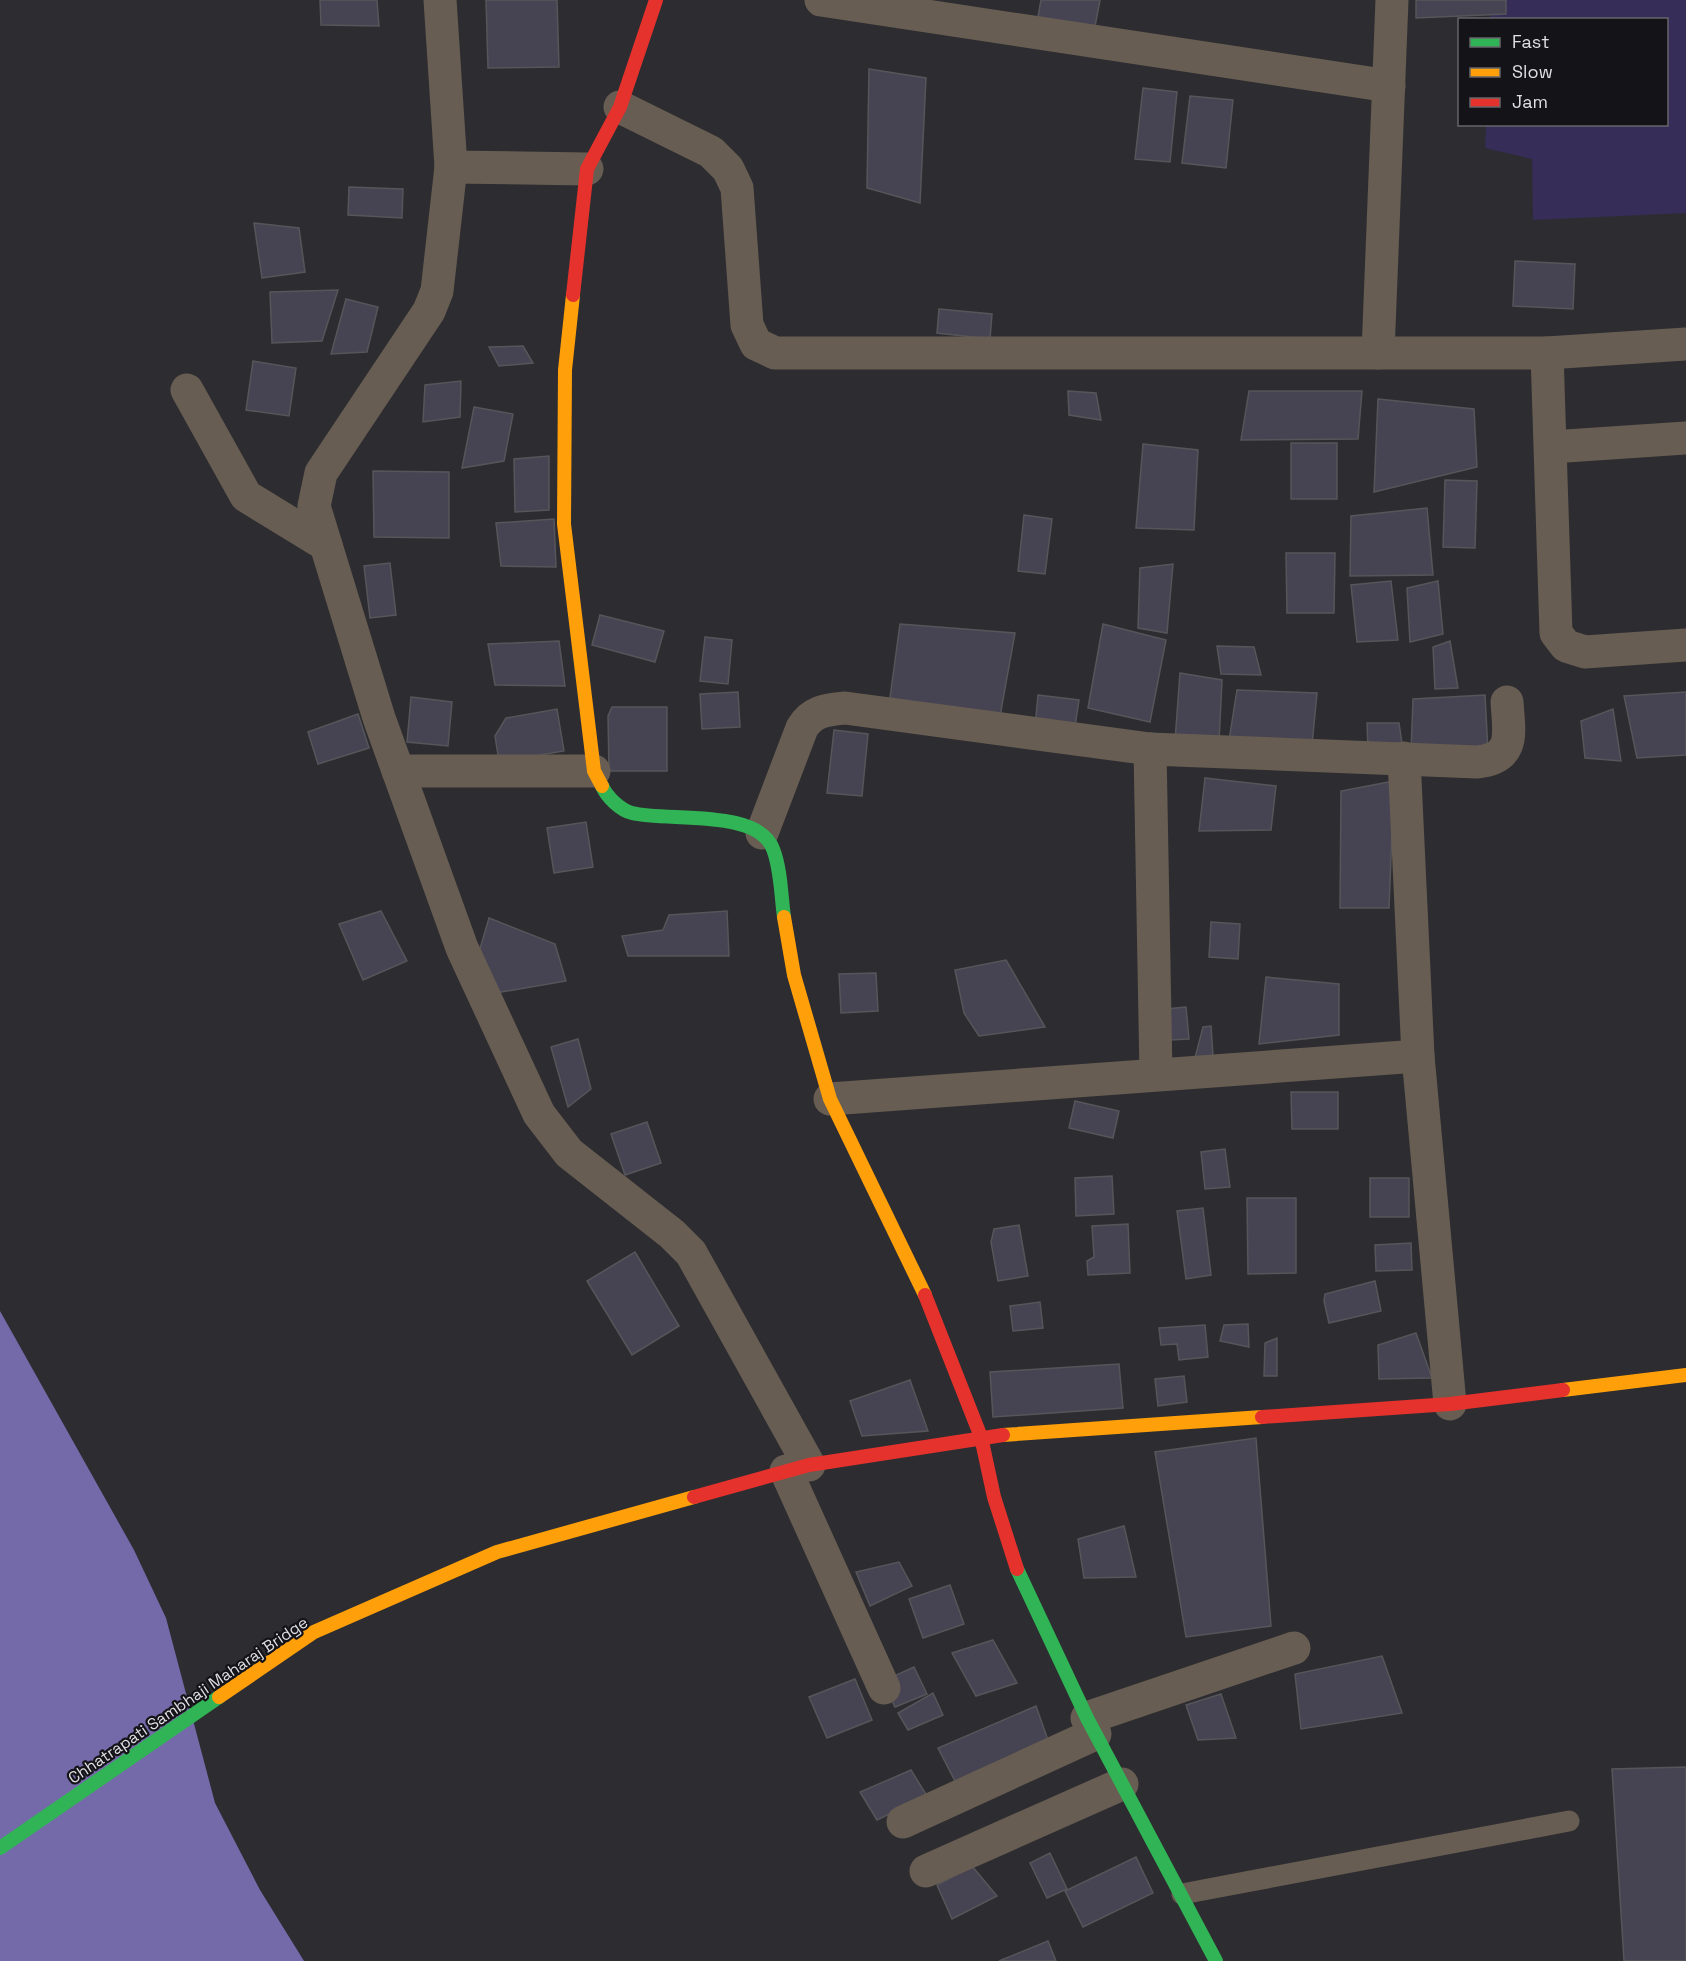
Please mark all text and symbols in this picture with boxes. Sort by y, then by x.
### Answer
legend [1458,18,1668,126]
text: Fast [1512,30,1549,53]
text: Slow [1512,60,1553,83]
text: Jam [1512,90,1548,113]
street label: Chhatrapati Sambhaji Maharaj Bridge [64,1612,312,1788]

